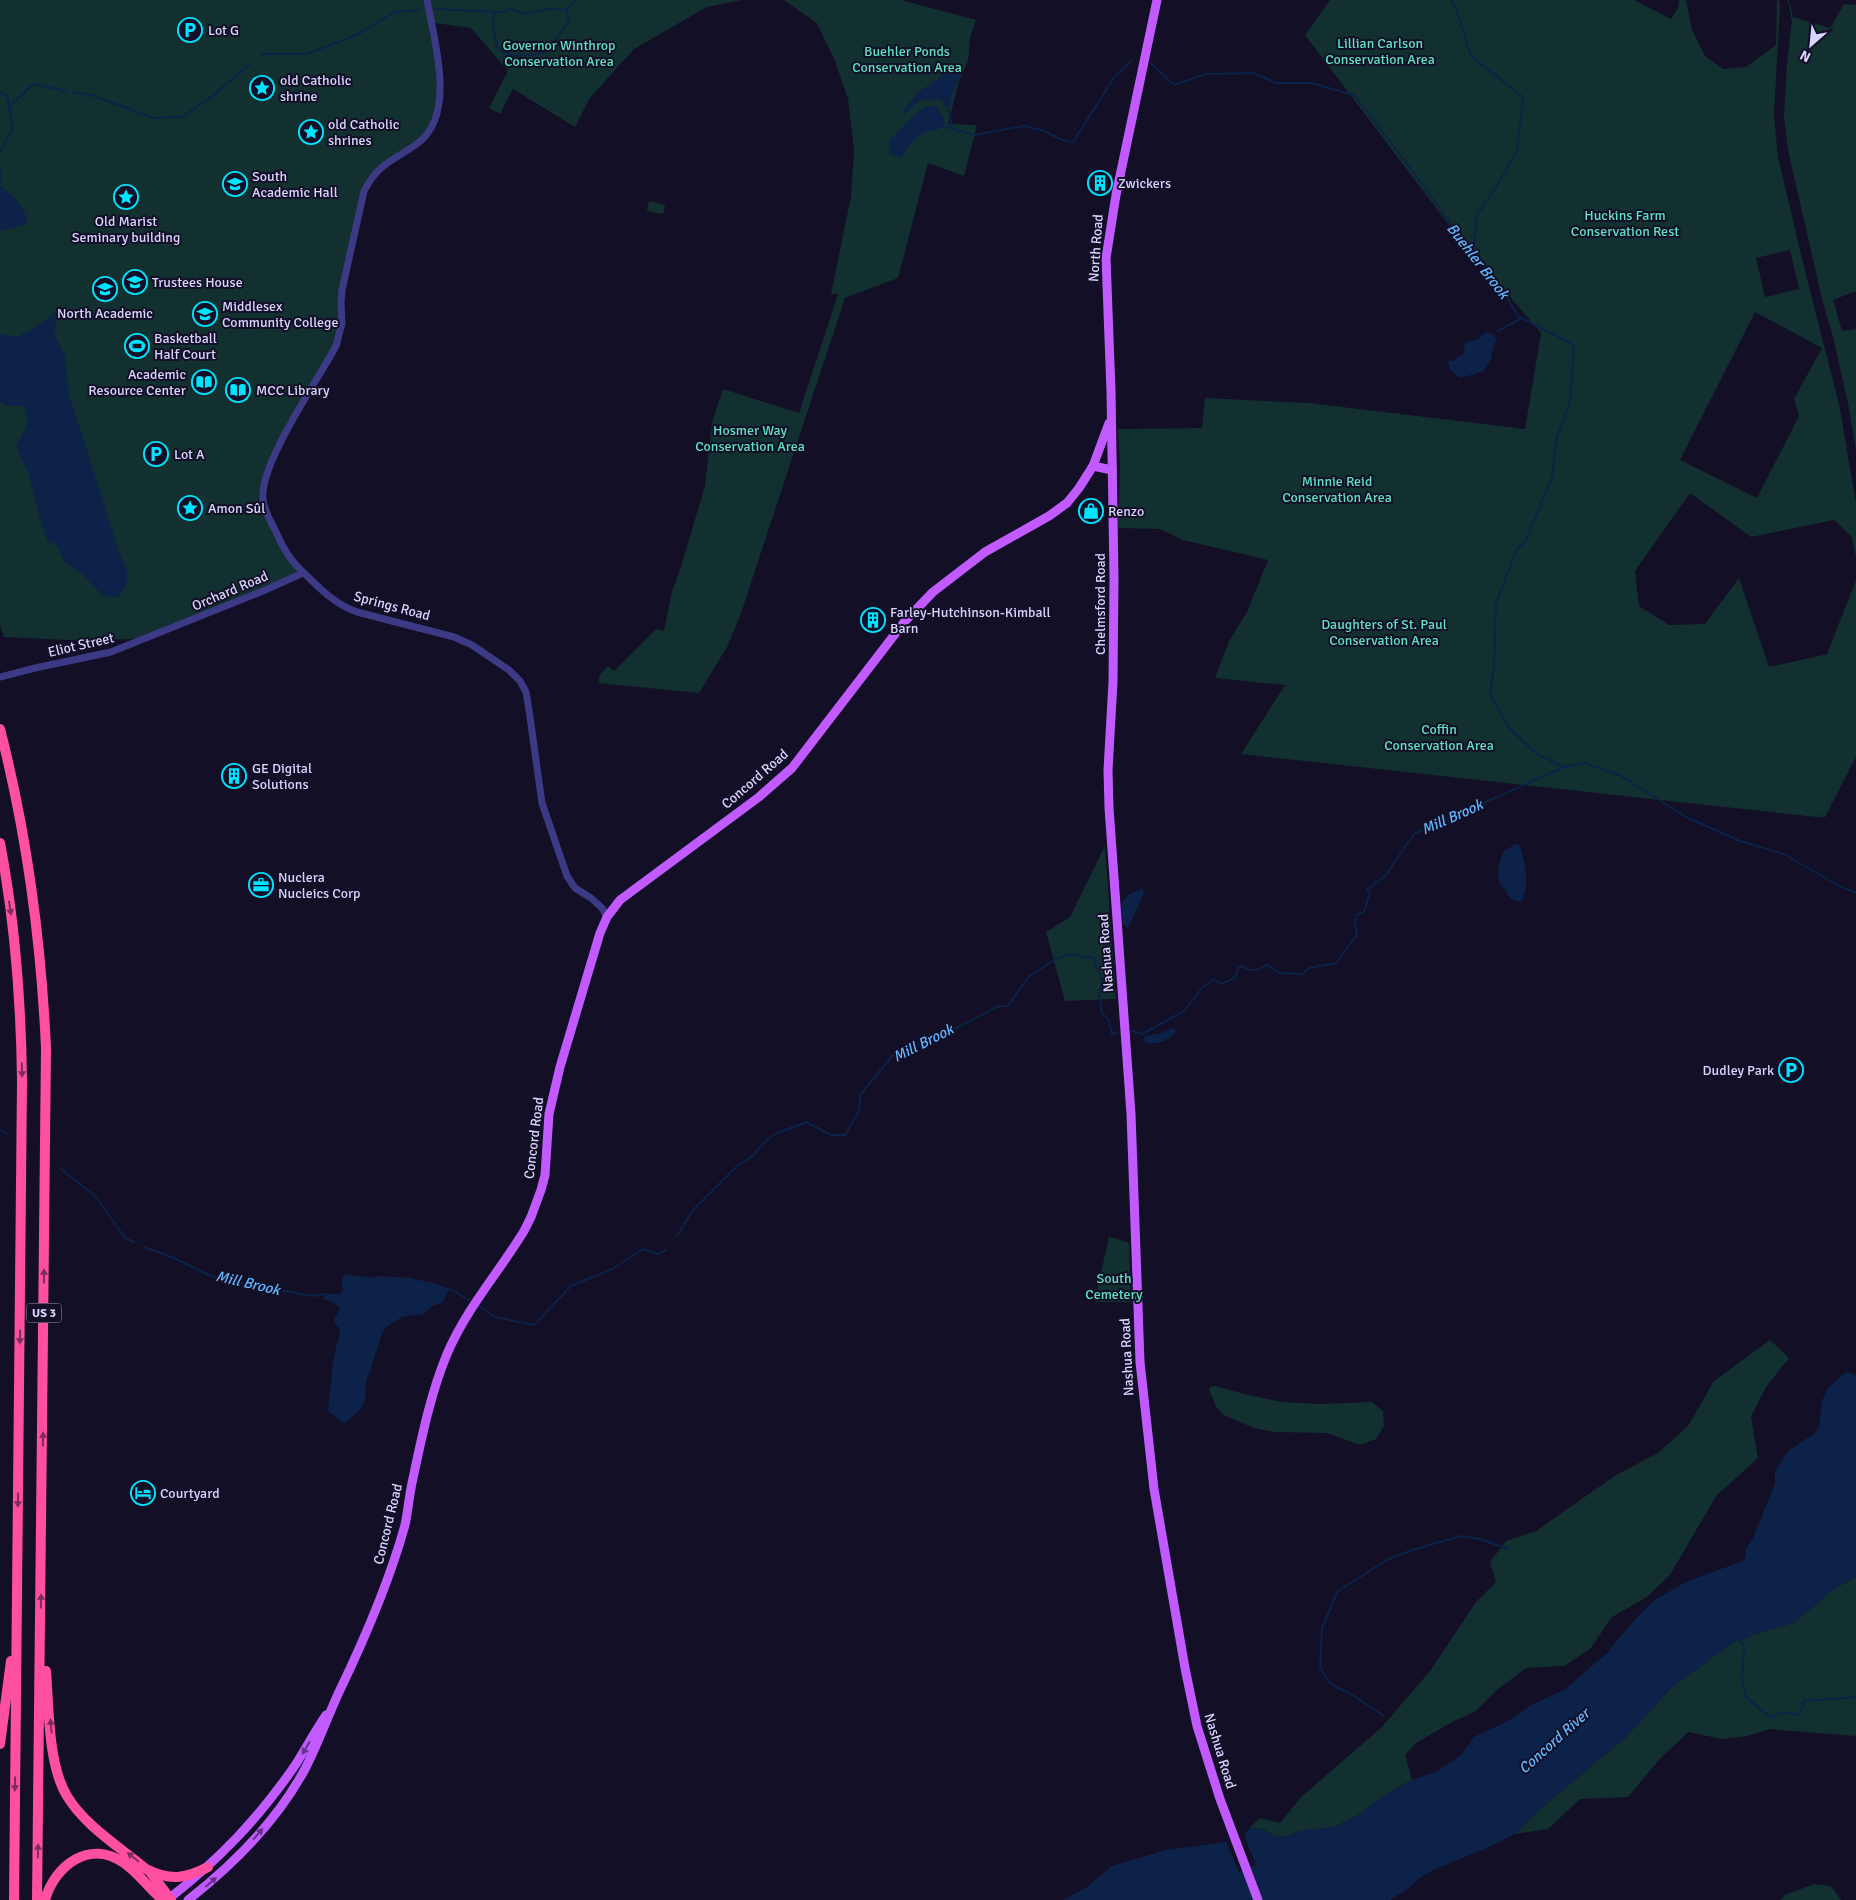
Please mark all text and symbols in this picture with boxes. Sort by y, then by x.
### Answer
parking icon: Lot G [177,17,203,43]
north arrow [1786,20,1836,70]
place label: Lot G [208,22,239,39]
park label: Lillian Carlson Conservation Area [1325,35,1435,68]
park label: Governor Winthrop Conservation Area [502,37,616,70]
park label: Buehler Ponds Conservation Area [852,43,962,76]
text: N [1797,46,1814,66]
place label: old Catholic shrine [280,72,352,105]
place icon: old Catholic shrine [249,75,275,101]
place label: old Catholic shrines [328,116,400,149]
place icon: old Catholic shrines [298,119,324,145]
place label: South Academic Hall [252,168,338,201]
building icon: Zwickers [1087,170,1113,196]
school or university icon: South Academic Hall [222,171,248,197]
place label: Zwickers [1118,175,1171,192]
place icon: Old Marist Seminary building [113,184,139,210]
park label: Huckins Farm Conservation Rest [1571,207,1679,240]
place label: Old Marist Seminary building [72,213,180,246]
street label: North Road [1085,214,1107,282]
water label: Buehler Brook [1443,220,1514,303]
school or university icon: Trustees House [122,269,148,295]
place label: Trustees House [152,274,243,291]
school or university icon: North Academic [92,276,118,302]
place label: Middlesex Community College [222,298,339,331]
school or university icon: Middlesex Community College [192,301,218,327]
place label: North Academic [57,305,153,322]
place label: Basketball Half Court [154,330,217,363]
sports icon: Basketball Half Court [124,333,150,359]
place label: Academic Resource Center [88,366,187,399]
library icon: Academic Resource Center [191,369,217,395]
library icon: MCC Library [225,377,251,403]
place label: MCC Library [256,382,330,399]
park label: Hosmer Way Conservation Area [695,422,805,455]
parking icon: Lot A [143,441,169,467]
place label: Lot A [174,446,205,463]
park label: Minnie Reid Conservation Area [1282,473,1392,506]
place icon: Amon Sûl [177,495,203,521]
shop icon: Renzo [1078,498,1104,524]
place label: Amon Sûl [208,500,265,517]
place label: Renzo [1108,503,1144,520]
street label: Chelmsford Road [1092,553,1109,655]
street label: Orchard Road [189,567,271,615]
street label: Springs Road [352,588,432,624]
place label: Farley-Hutchinson-Kimball Barn [890,604,1051,637]
building icon: Farley-Hutchinson-Kimball Barn [860,607,886,633]
park label: Daughters of St. Paul Conservation Area [1321,616,1447,649]
street label: Eliot Street [46,629,116,661]
park label: Coffin Conservation Area [1384,721,1494,754]
street label: Concord Road [718,746,792,812]
place label: GE Digital Solutions [252,760,312,793]
building icon: GE Digital Solutions [221,763,247,789]
water label: Mill Brook [1418,795,1487,839]
place label: Nuclera Nucleics Corp [278,869,361,902]
office icon: Nuclera Nucleics Corp [248,872,274,898]
one-way arrow [7,900,15,916]
street label: Nashua Road [1095,913,1117,993]
water label: Mill Brook [890,1019,958,1066]
parking icon: Dudley Park [1778,1057,1804,1083]
one-way arrow [18,1062,26,1078]
place label: Dudley Park [1703,1062,1774,1079]
street label: Concord Road [521,1096,547,1180]
water label: Mill Brook [214,1267,283,1299]
one-way arrow [40,1268,48,1284]
park label: South Cemetery [1085,1270,1143,1303]
road number: US 3 [27,1304,62,1322]
street label: Nashua Road [1116,1318,1138,1396]
one-way arrow [16,1330,24,1346]
one-way arrow [39,1431,47,1447]
hotel icon: Courtyard [130,1480,156,1506]
street label: Concord Road [370,1482,406,1566]
place label: Courtyard [160,1485,220,1502]
one-way arrow [14,1492,22,1508]
one-way arrow [37,1593,45,1609]
water label: Concord River [1515,1703,1595,1777]
street label: Nashua Road [1200,1711,1240,1791]
one-way arrow [47,1718,55,1734]
one-way arrow [301,1741,310,1755]
one-way arrow [11,1776,19,1792]
one-way arrow [253,1827,264,1840]
one-way arrow [34,1843,42,1859]
one-way arrow [126,1852,139,1863]
one-way arrow [204,1876,216,1888]

